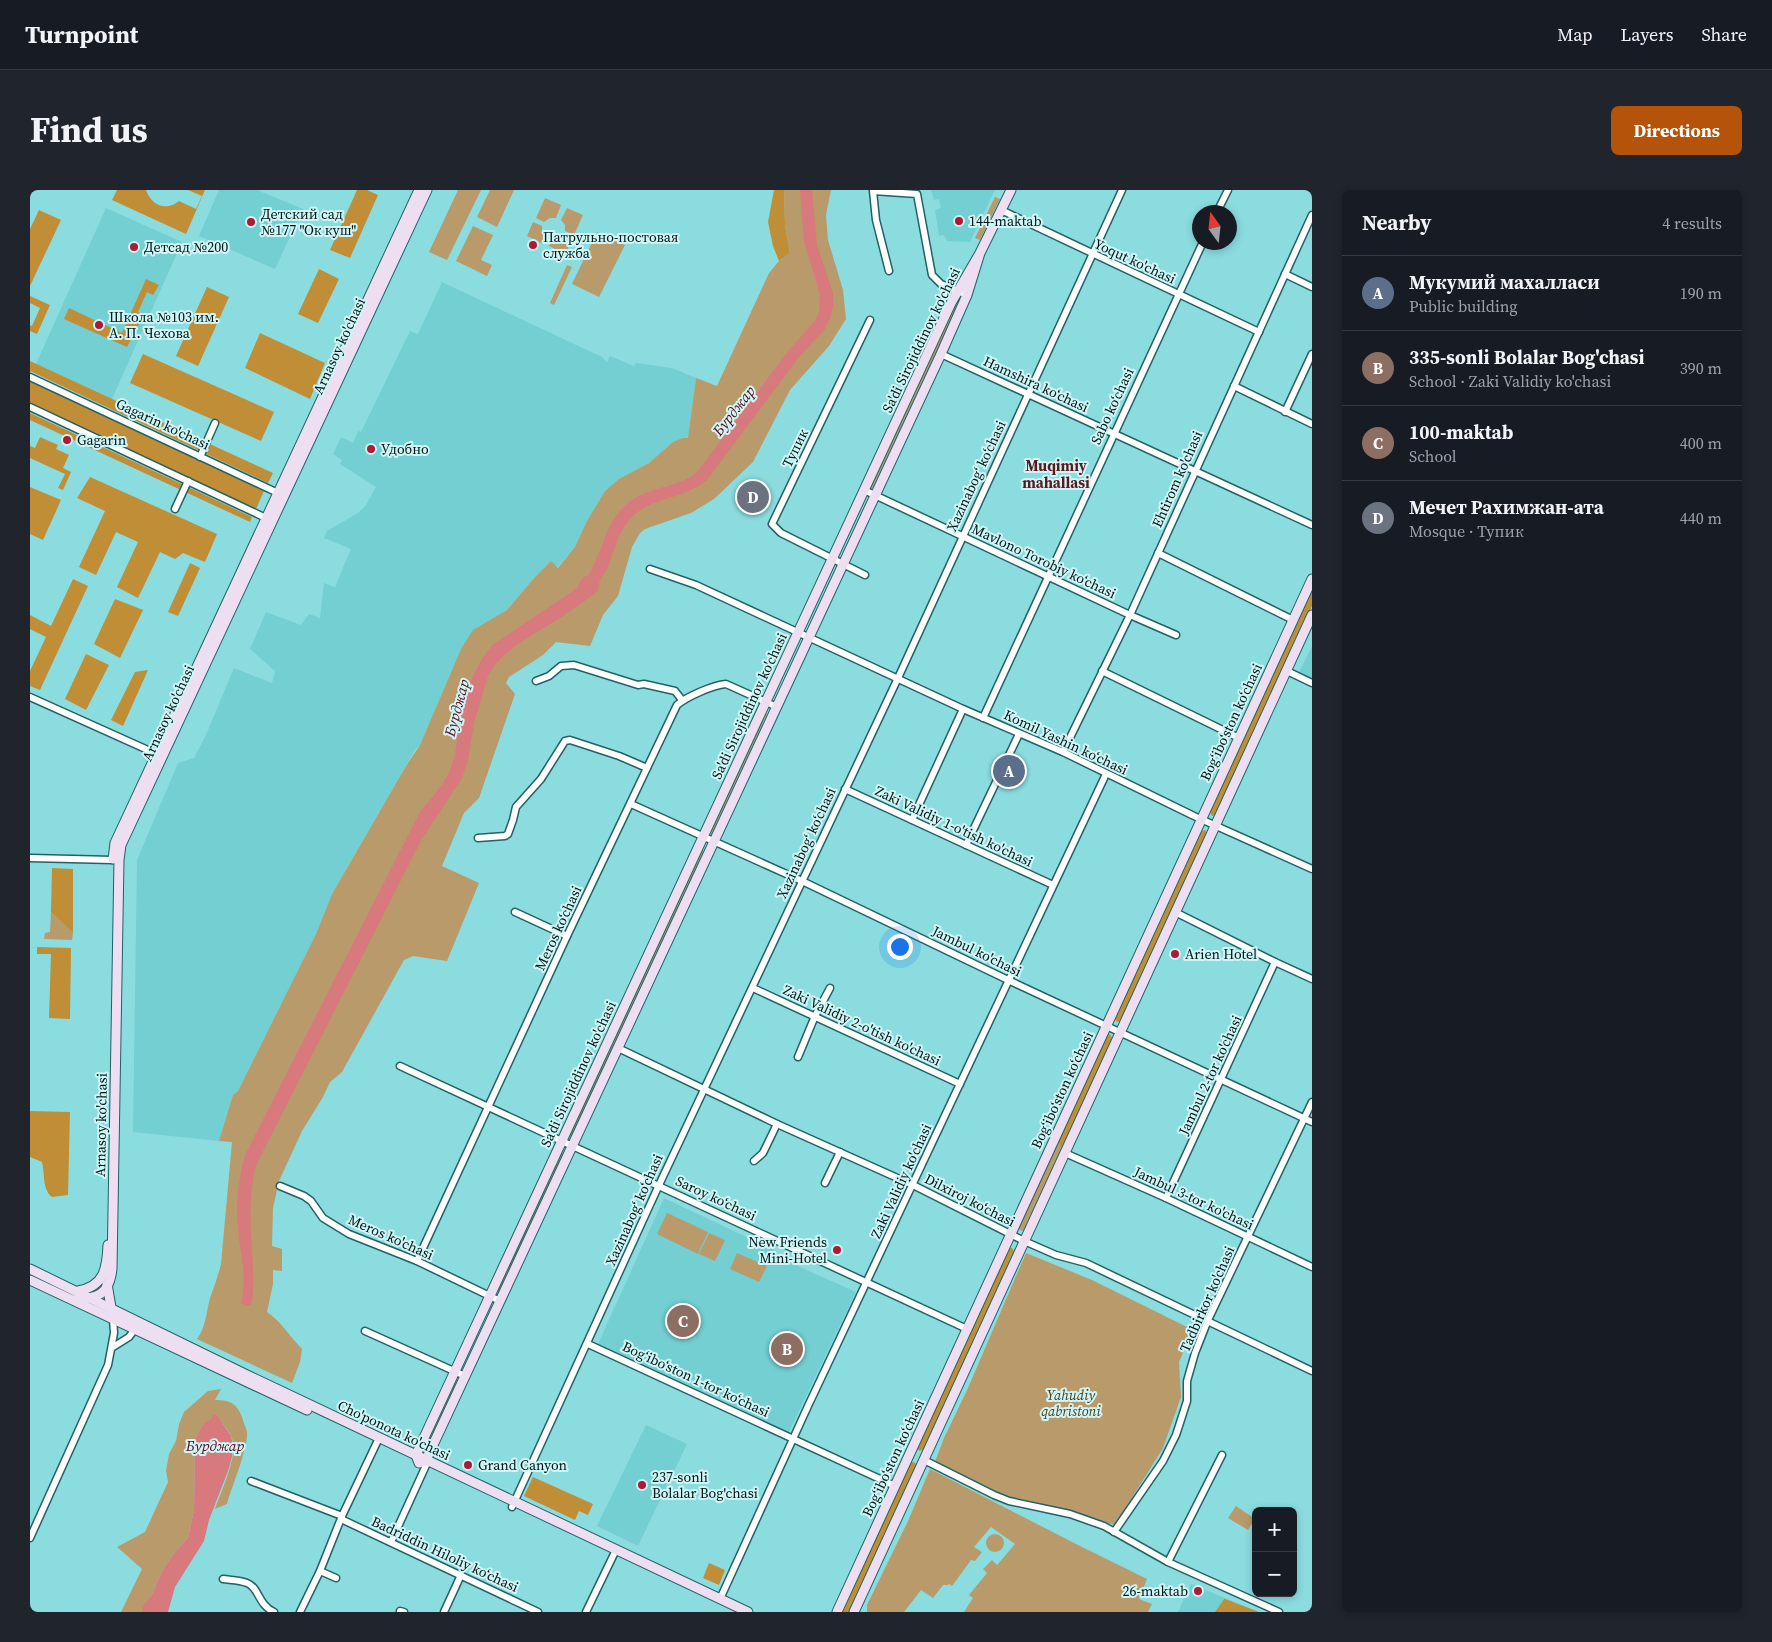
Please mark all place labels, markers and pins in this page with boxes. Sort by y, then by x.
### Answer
place label: Детский сад №177 "Ок куш" [261,204,356,240]
place label: 144-maktab [969,211,1042,231]
marker: 144-maktab [953,215,965,227]
marker: Детский сад №177 "Ок куш" [245,216,257,228]
place label: Патрульно-постовая служба [543,227,678,263]
place label: Детсад №200 [144,237,228,257]
marker: Патрульно-постовая служба [527,239,539,251]
marker: Детсад №200 [128,241,140,253]
place label: Школа №103 им. А. П. Чехова [109,307,219,343]
marker: Школа №103 им. А. П. Чехова [93,319,105,331]
place label: Gagarin [77,430,127,450]
marker: Gagarin [61,434,73,446]
place label: Удобно [381,439,429,459]
marker: Удобно [365,443,377,455]
pin: D [737,478,769,516]
pin: A [993,752,1025,790]
place label: Arien Hotel [1185,944,1257,964]
marker: Arien Hotel [1169,948,1181,960]
place label: New Friends Mini-Hotel [748,1232,827,1268]
marker: New Friends Mini-Hotel [831,1244,843,1256]
pin: C [667,1302,699,1340]
pin: B [771,1330,803,1368]
place label: Grand Canyon [478,1455,568,1475]
marker: Grand Canyon [462,1459,474,1471]
place label: 237-sonli Bolalar Bog'chasi [652,1467,758,1503]
marker: 237-sonli Bolalar Bog'chasi [636,1479,648,1491]
place label: 26-maktab [1122,1581,1188,1601]
marker: 26-maktab [1192,1585,1204,1597]

